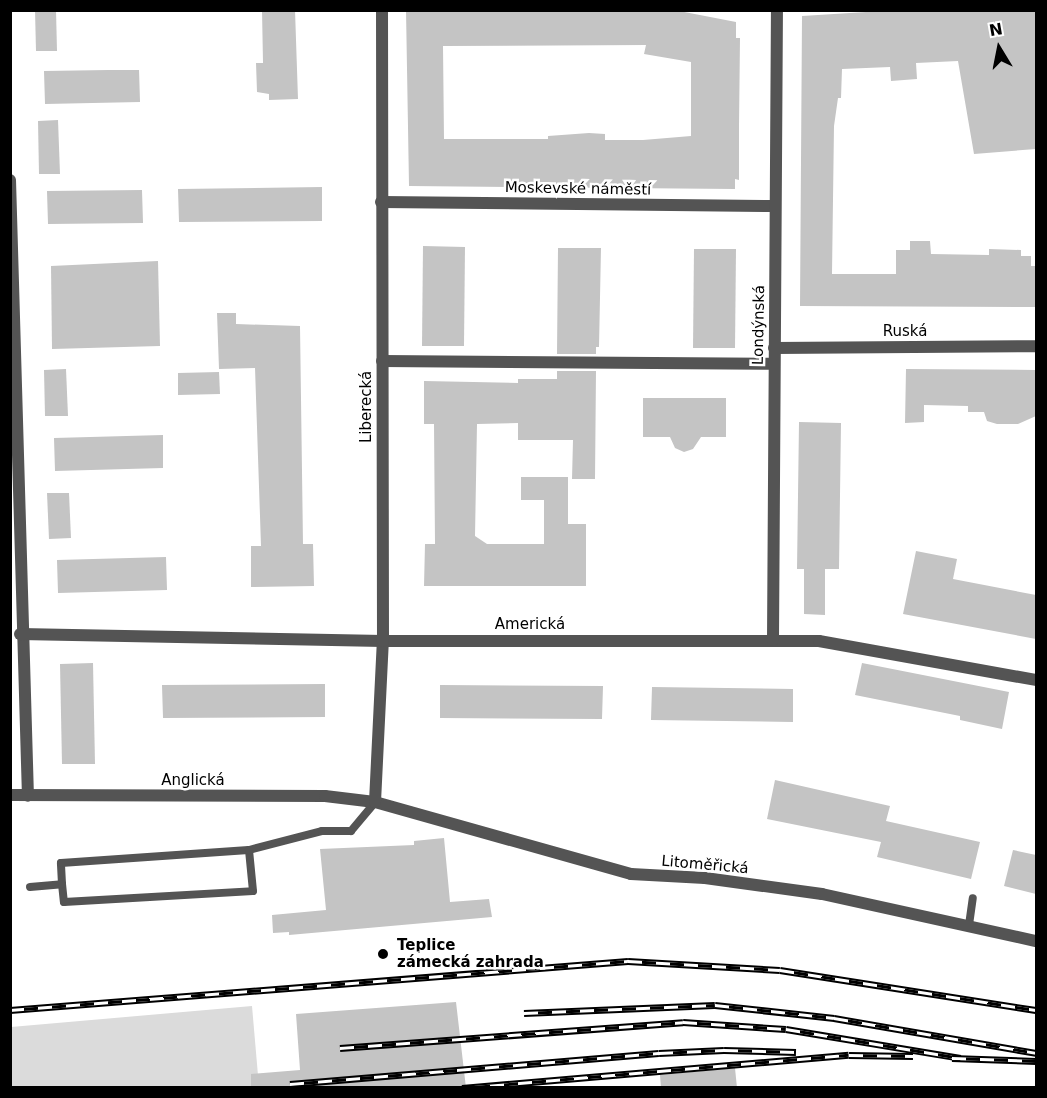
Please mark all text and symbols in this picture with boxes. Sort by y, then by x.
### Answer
north arrow [969,18,1029,78]
text: N [988,19,1004,40]
street label: Moskevské náměstí [505,179,651,199]
street label: Londýnská [749,285,769,365]
street label: Ruská [883,323,927,341]
street label: Liberecká [358,371,376,443]
street label: Americká [495,616,565,634]
street label: Anglická [161,772,225,790]
street label: Litoměřická [661,852,749,878]
place label: Teplice zámecká zahrada [397,936,544,971]
marker: Teplice zámecká zahrada [374,945,392,963]

